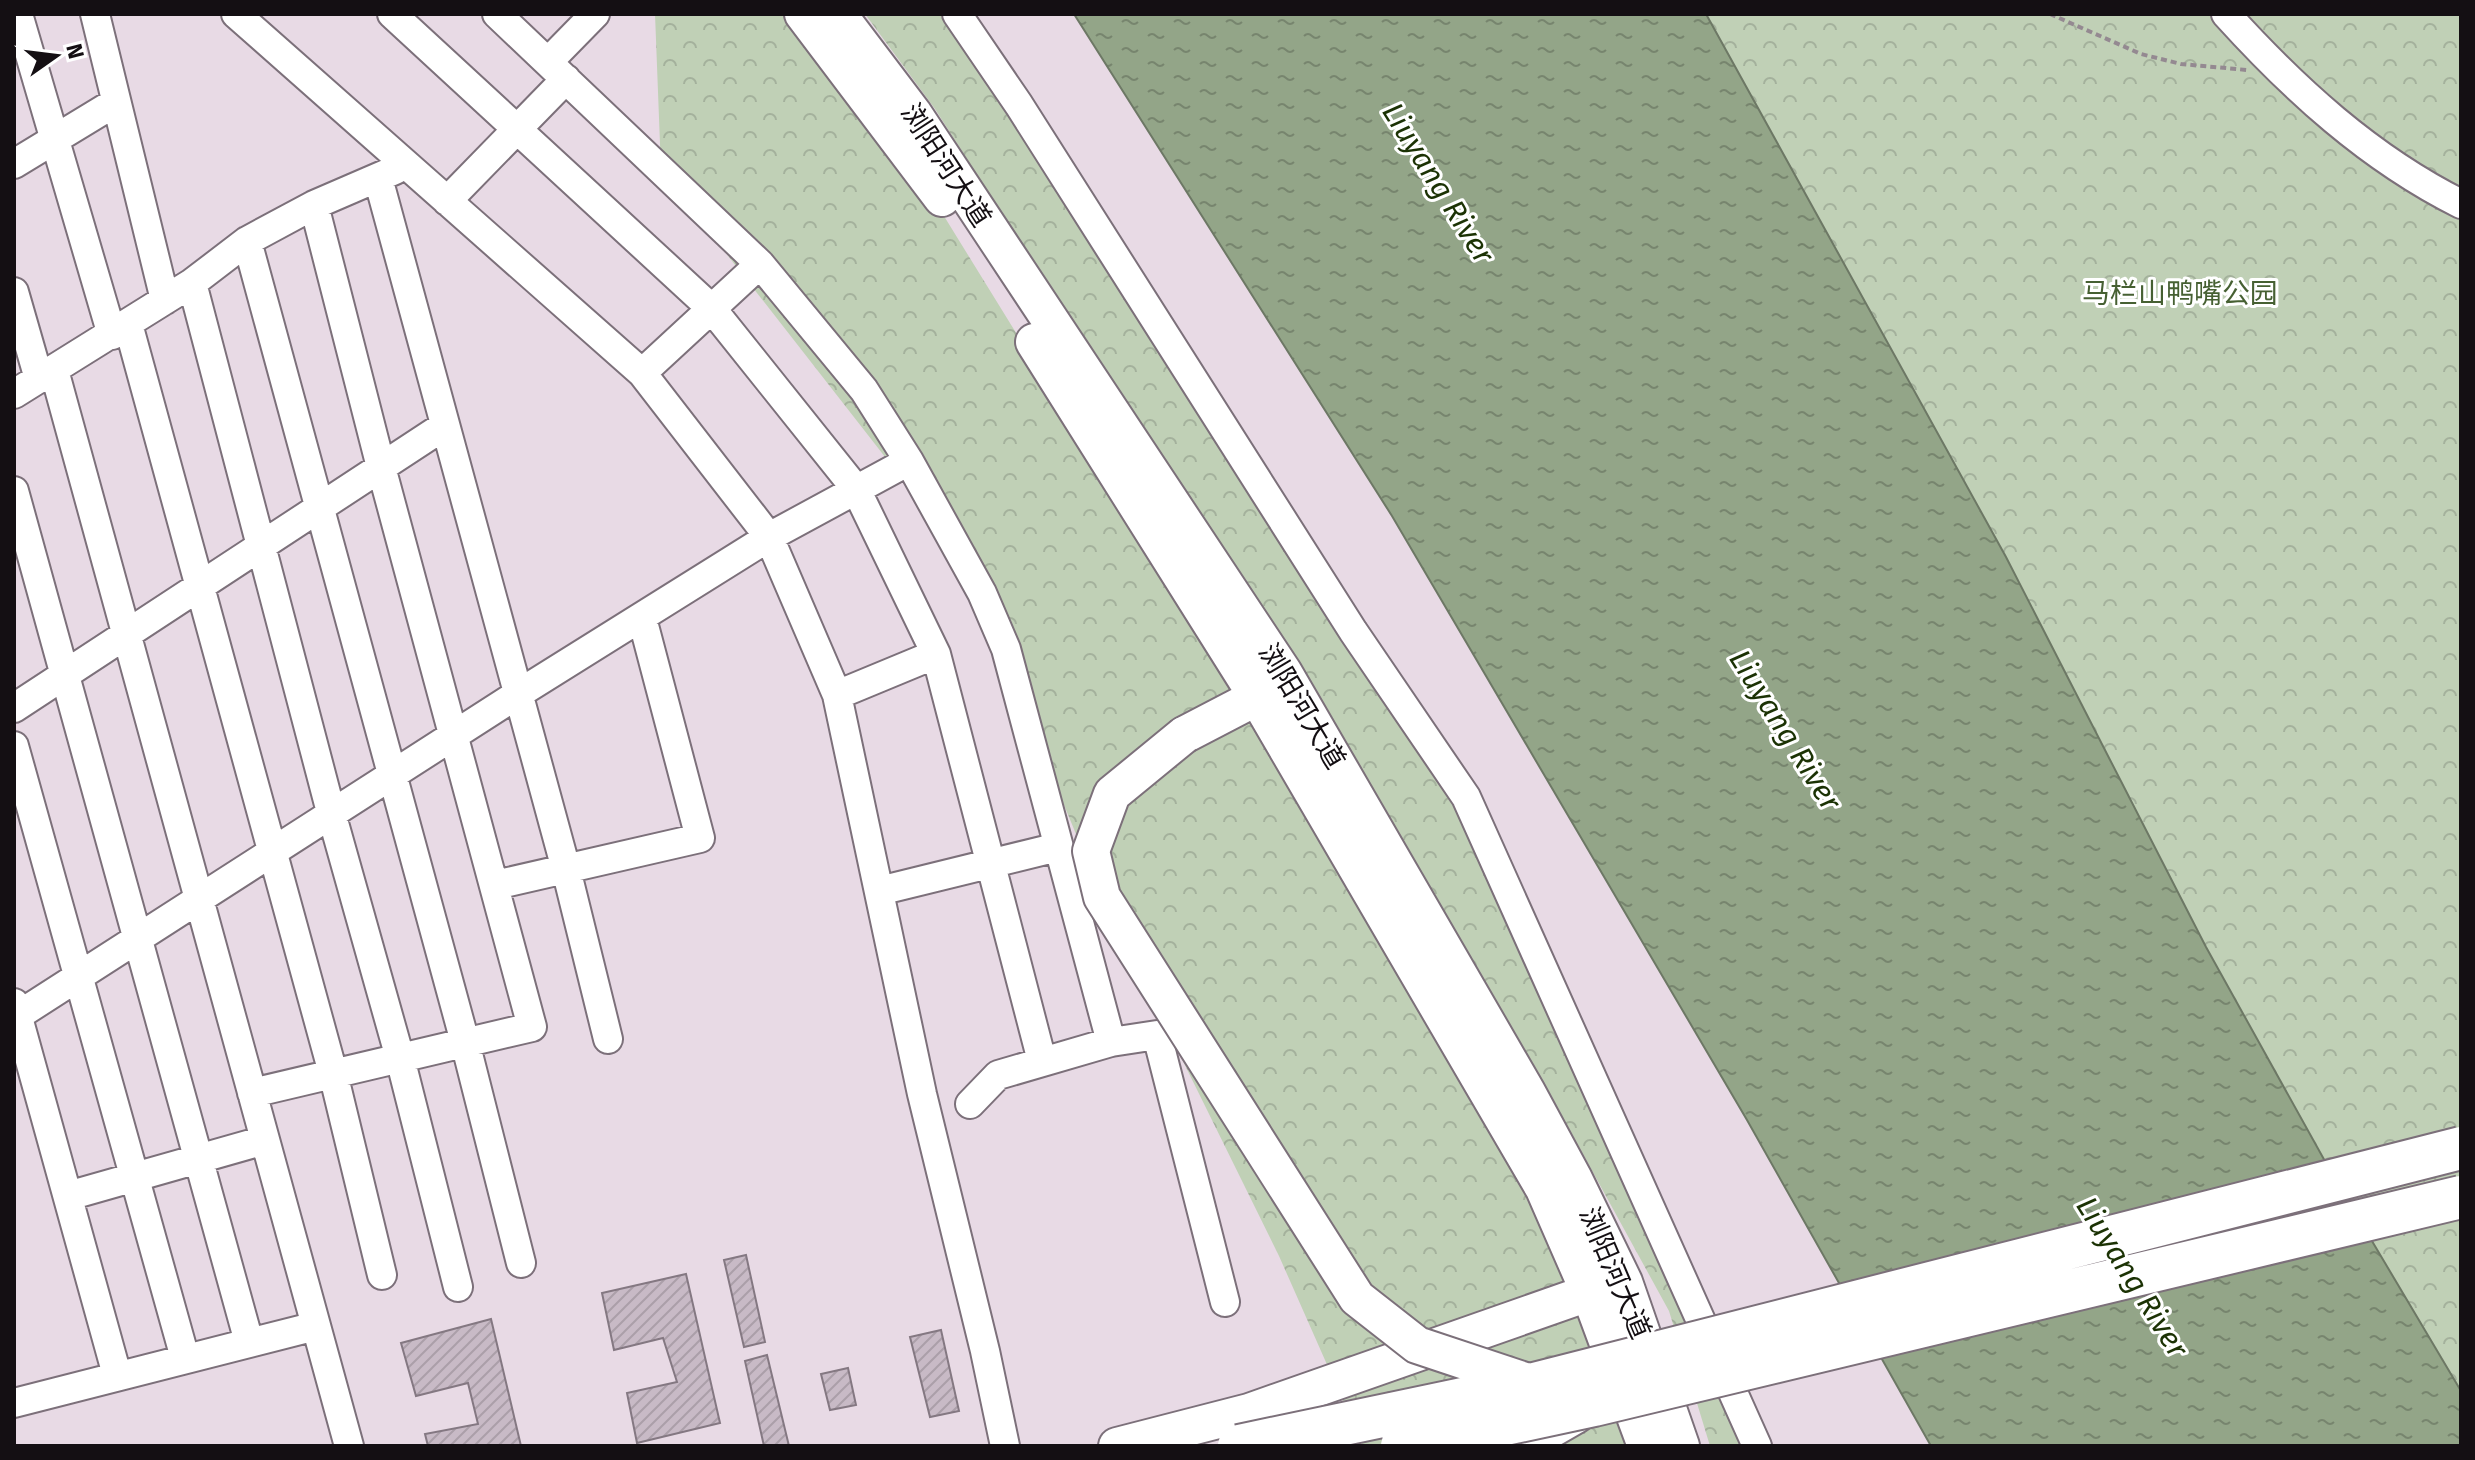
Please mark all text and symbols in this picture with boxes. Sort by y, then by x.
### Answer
north arrow [16,16,96,96]
text: N [60,41,90,62]
water label: Liuyang River [1374,96,1502,271]
street label: 浏阳河大道 [894,97,998,233]
park label: 马栏山鸭嘴公园 [2082,277,2278,310]
street label: 浏阳河大道 [1252,637,1352,775]
water label: Liuyang River [1721,643,1849,818]
water label: Liuyang River [2068,1190,2196,1365]
street label: 浏阳河大道 [1572,1202,1658,1344]

